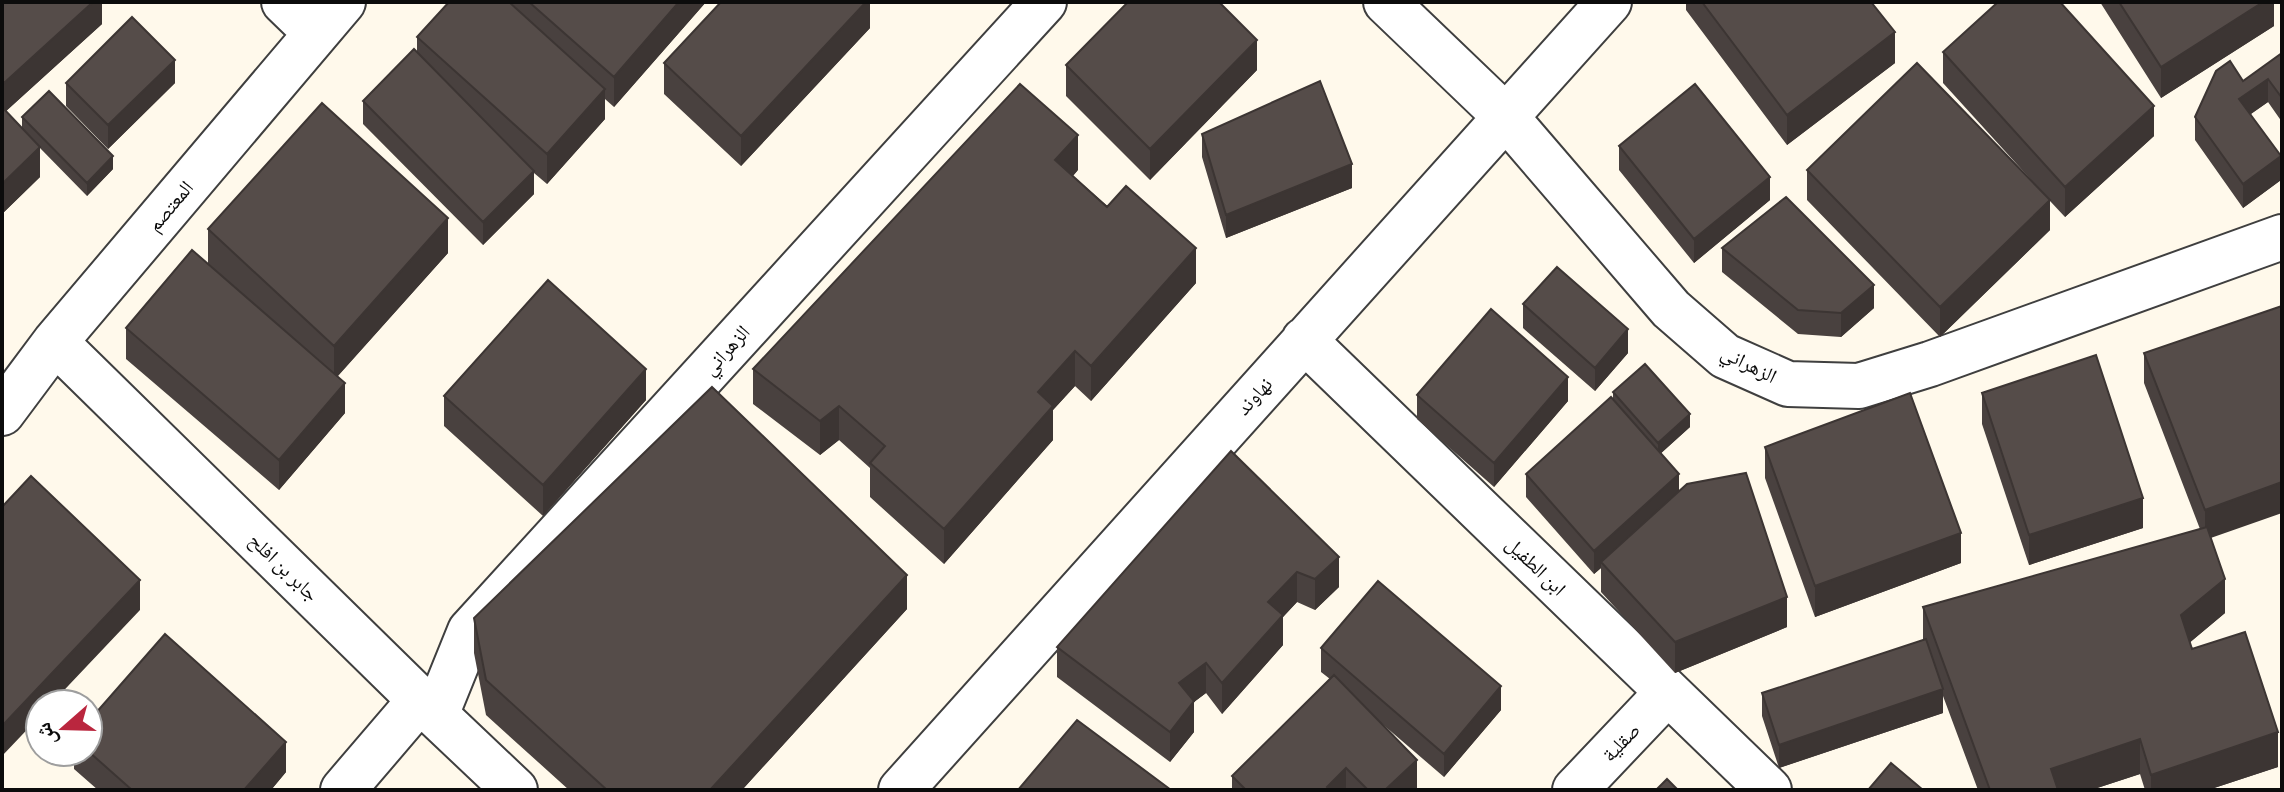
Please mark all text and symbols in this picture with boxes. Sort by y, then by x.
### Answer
street label: المعتصم [142,176,200,238]
street label: الزهراني [697,320,758,383]
street label: الزهراني [1715,340,1781,392]
street label: نهاوند [1231,372,1277,420]
street label: جابر بن افلح [243,528,324,607]
street label: ابن الطفيل [1501,532,1571,600]
north arrow [24,688,104,768]
street label: صقلية [1597,718,1645,766]
text: ش [29,719,62,750]

